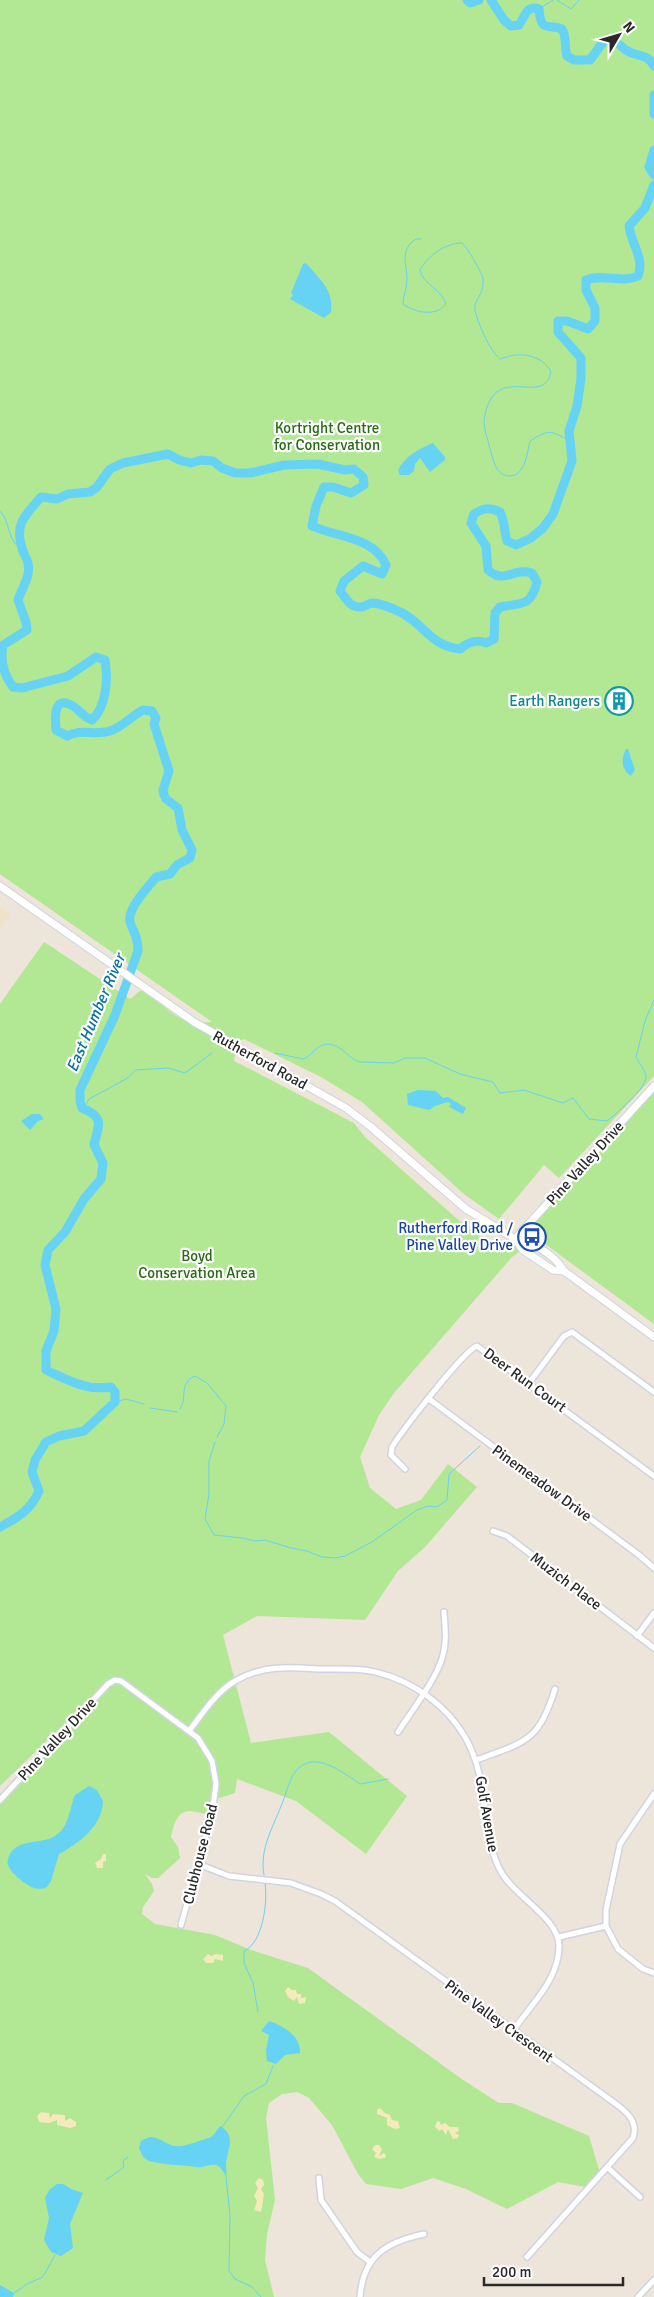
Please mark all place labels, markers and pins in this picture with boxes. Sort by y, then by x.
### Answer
building icon: Earth Rangers [604,686,634,716]
place label: Earth Rangers [509,692,600,710]
place label: Rutherford Road / Pine Valley Drive [398,1219,514,1254]
bus stop icon: Rutherford Road / Pine Valley Drive [517,1222,547,1252]

